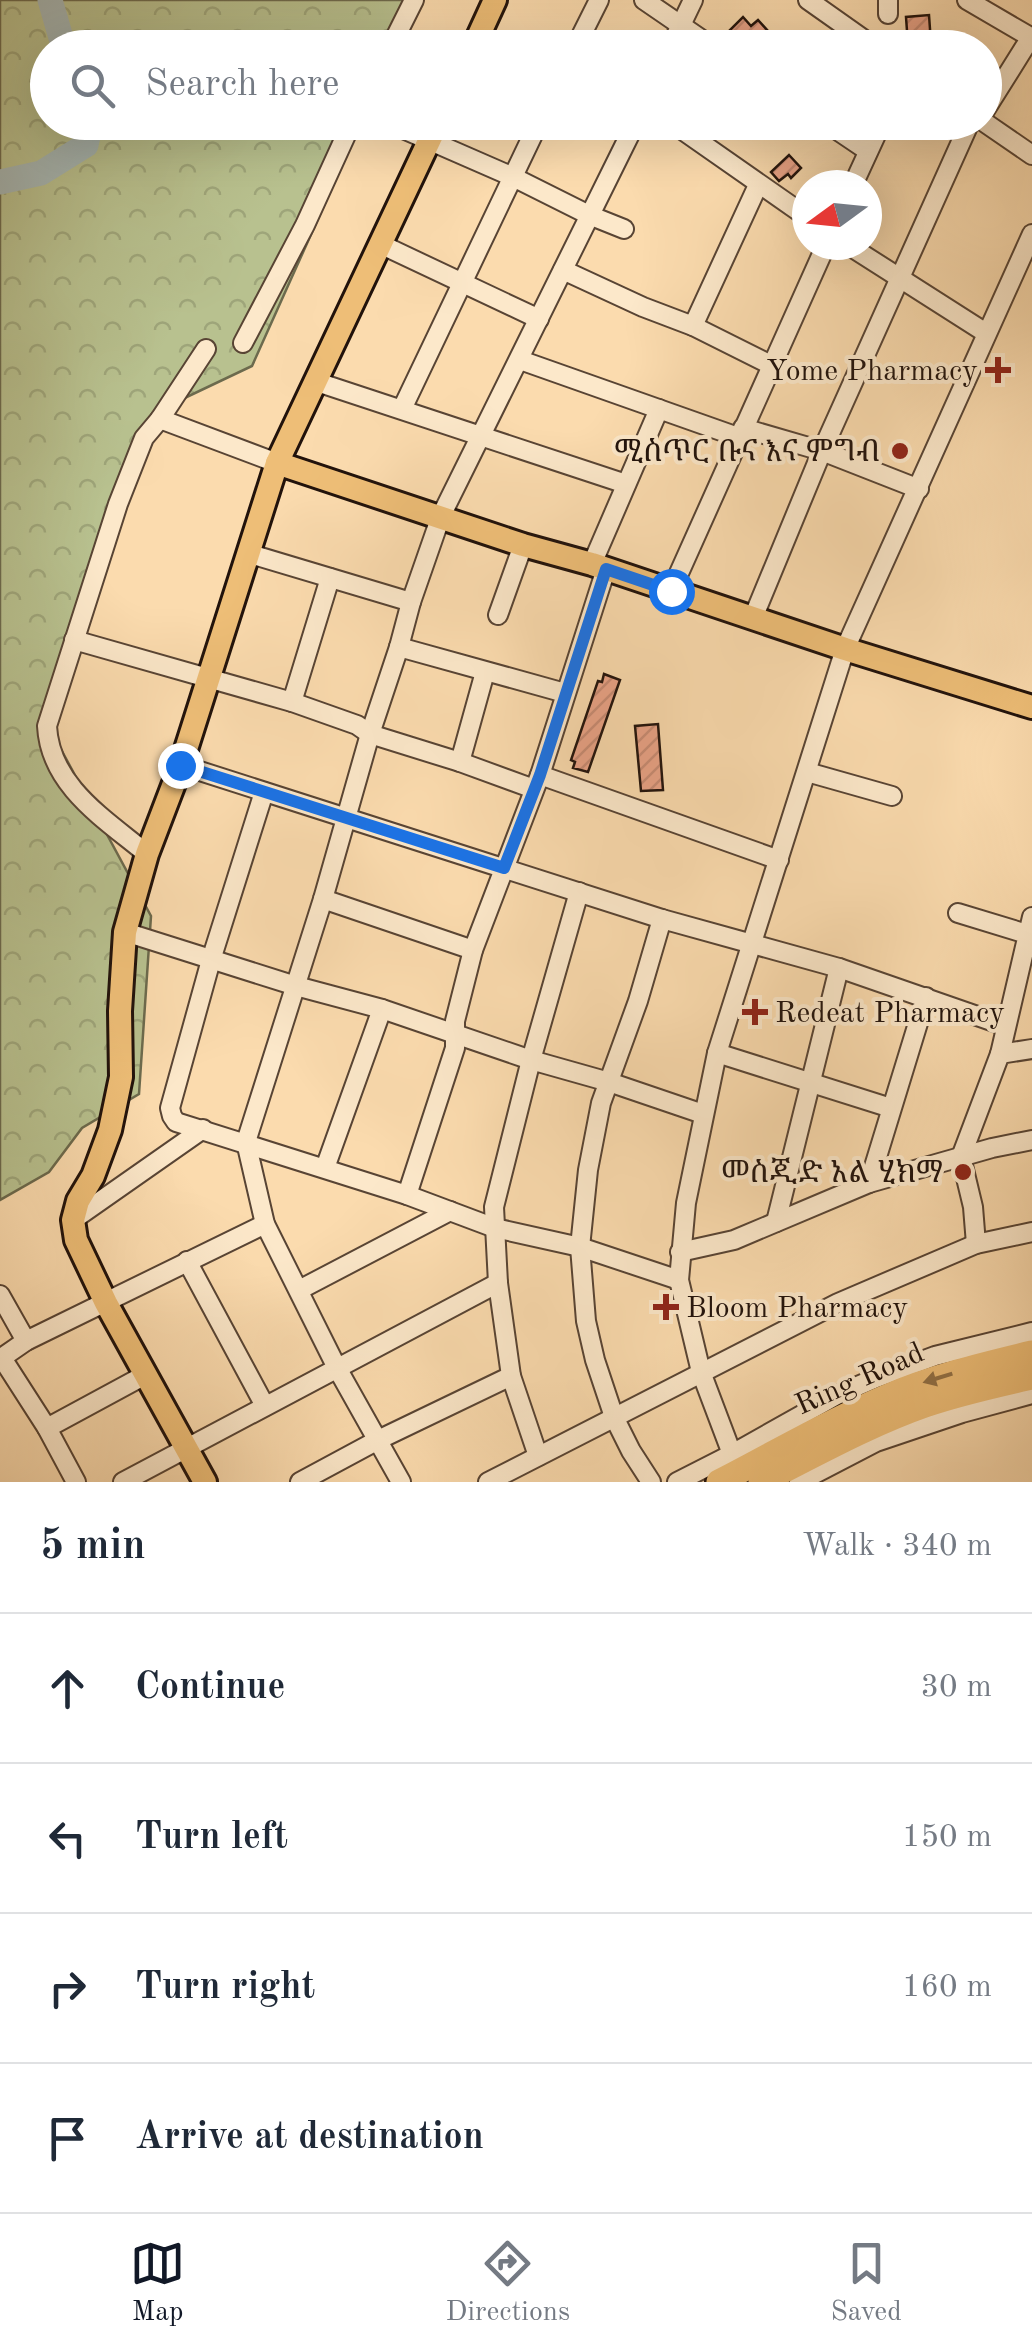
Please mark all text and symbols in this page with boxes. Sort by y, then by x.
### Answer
search box [30,30,1002,140]
icon: search [65,58,120,113]
text: Search here [145,66,340,104]
north arrow [792,170,882,260]
place label: Yome Pharmacy [766,357,978,387]
marker: Yome Pharmacy [987,359,1009,381]
place label: ሚስጥር ቡና እና ምግብ [615,438,880,468]
marker: ሚስጥር ቡና እና ምግብ [889,440,911,462]
route start [649,569,695,615]
route end [158,743,204,789]
place label: Redeat Pharmacy [775,999,1005,1029]
marker: Redeat Pharmacy [744,1001,766,1023]
place label: መስጂድ አል ሂክማ [721,1157,943,1189]
marker: መስጂድ አል ሂክማ [952,1161,974,1183]
place label: Bloom Pharmacy [686,1294,908,1324]
marker: Bloom Pharmacy [655,1296,677,1318]
street label: Ring Road [791,1338,929,1421]
one-way arrow [922,1371,952,1386]
text: 5 min [40,1526,146,1568]
text: Walk · 340 m [802,1531,992,1563]
icon: ahead [40,1661,95,1716]
text: Continue [135,1669,285,1707]
text: 30 m [921,1672,992,1704]
icon: left [40,1811,95,1866]
text: Turn left [135,1819,288,1857]
text: 150 m [902,1822,992,1854]
icon: right [40,1961,95,2016]
text: Turn right [135,1969,315,2007]
text: 160 m [902,1972,992,2004]
icon: arrive [40,2111,95,2166]
text: Arrive at destination [135,2119,484,2157]
tab: Map [130,2236,185,2331]
tab: Directions [446,2236,570,2331]
tab: Saved [830,2236,902,2331]

